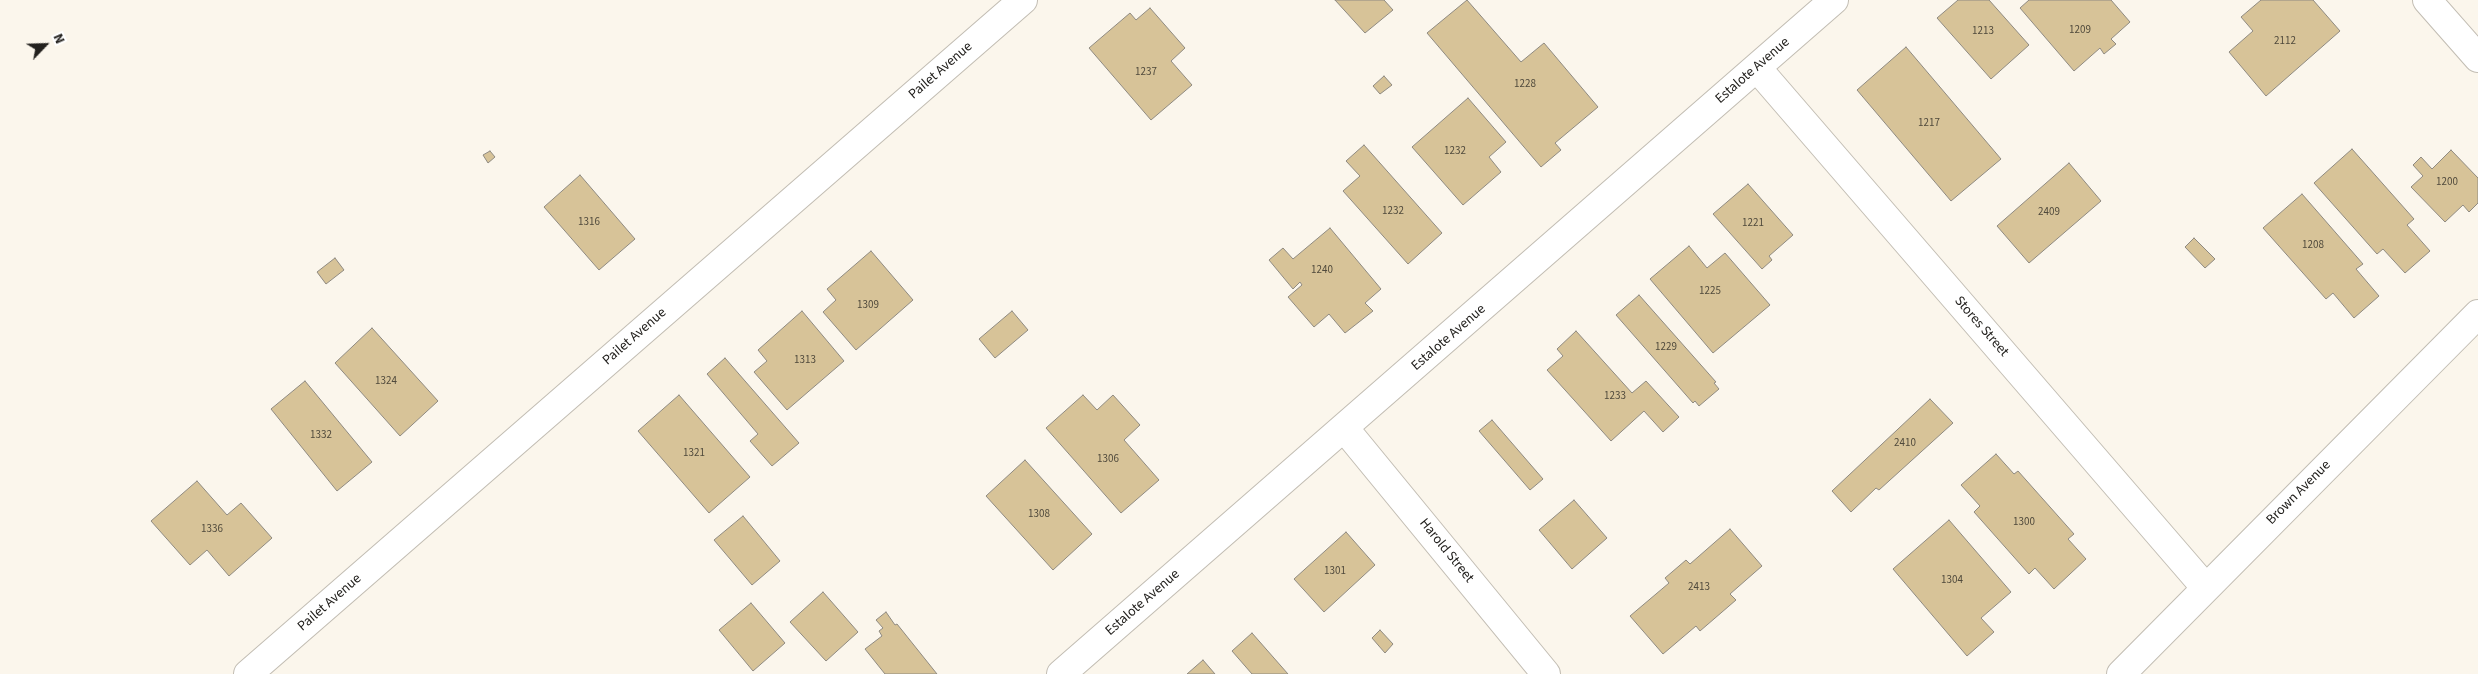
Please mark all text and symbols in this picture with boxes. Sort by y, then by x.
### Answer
north arrow [20,20,70,70]
house number: 1209 [2069,24,2091,38]
house number: 1213 [1972,25,1994,39]
text: N [48,31,70,47]
street label: Estalote Avenue [1712,34,1794,108]
house number: 2112 [2274,35,2296,49]
street label: Pailet Avenue [906,39,976,103]
house number: 1237 [1135,66,1157,80]
house number: 1228 [1514,78,1536,92]
house number: 1217 [1918,117,1940,131]
house number: 1232 [1444,145,1466,159]
house number: 1200 [2436,176,2458,190]
house number: 1232 [1382,205,1404,219]
house number: 2409 [2038,206,2060,220]
house number: 1316 [578,216,600,230]
house number: 1221 [1742,217,1764,231]
house number: 1208 [2302,239,2324,253]
house number: 1240 [1311,264,1333,278]
house number: 1225 [1699,285,1721,299]
street label: Stores Street [1950,293,2012,361]
house number: 1309 [857,299,879,313]
street label: Estalote Avenue [1408,301,1490,375]
street label: Pailet Avenue [600,305,670,369]
house number: 1229 [1655,341,1677,355]
house number: 1313 [794,354,816,368]
house number: 1324 [375,375,397,389]
house number: 1233 [1604,390,1626,404]
house number: 1332 [310,429,332,443]
house number: 2410 [1894,437,1916,451]
house number: 1321 [683,447,705,461]
house number: 1306 [1097,453,1119,467]
street label: Brown Avenue [2263,457,2335,529]
house number: 1308 [1028,508,1050,522]
street label: Harold Street [1415,516,1477,586]
house number: 1300 [2013,516,2035,530]
house number: 1336 [201,523,223,537]
house number: 1301 [1324,565,1346,579]
street label: Estalote Avenue [1102,566,1184,640]
street label: Pailet Avenue [295,571,365,635]
house number: 1304 [1941,574,1963,588]
house number: 2413 [1688,581,1710,595]

